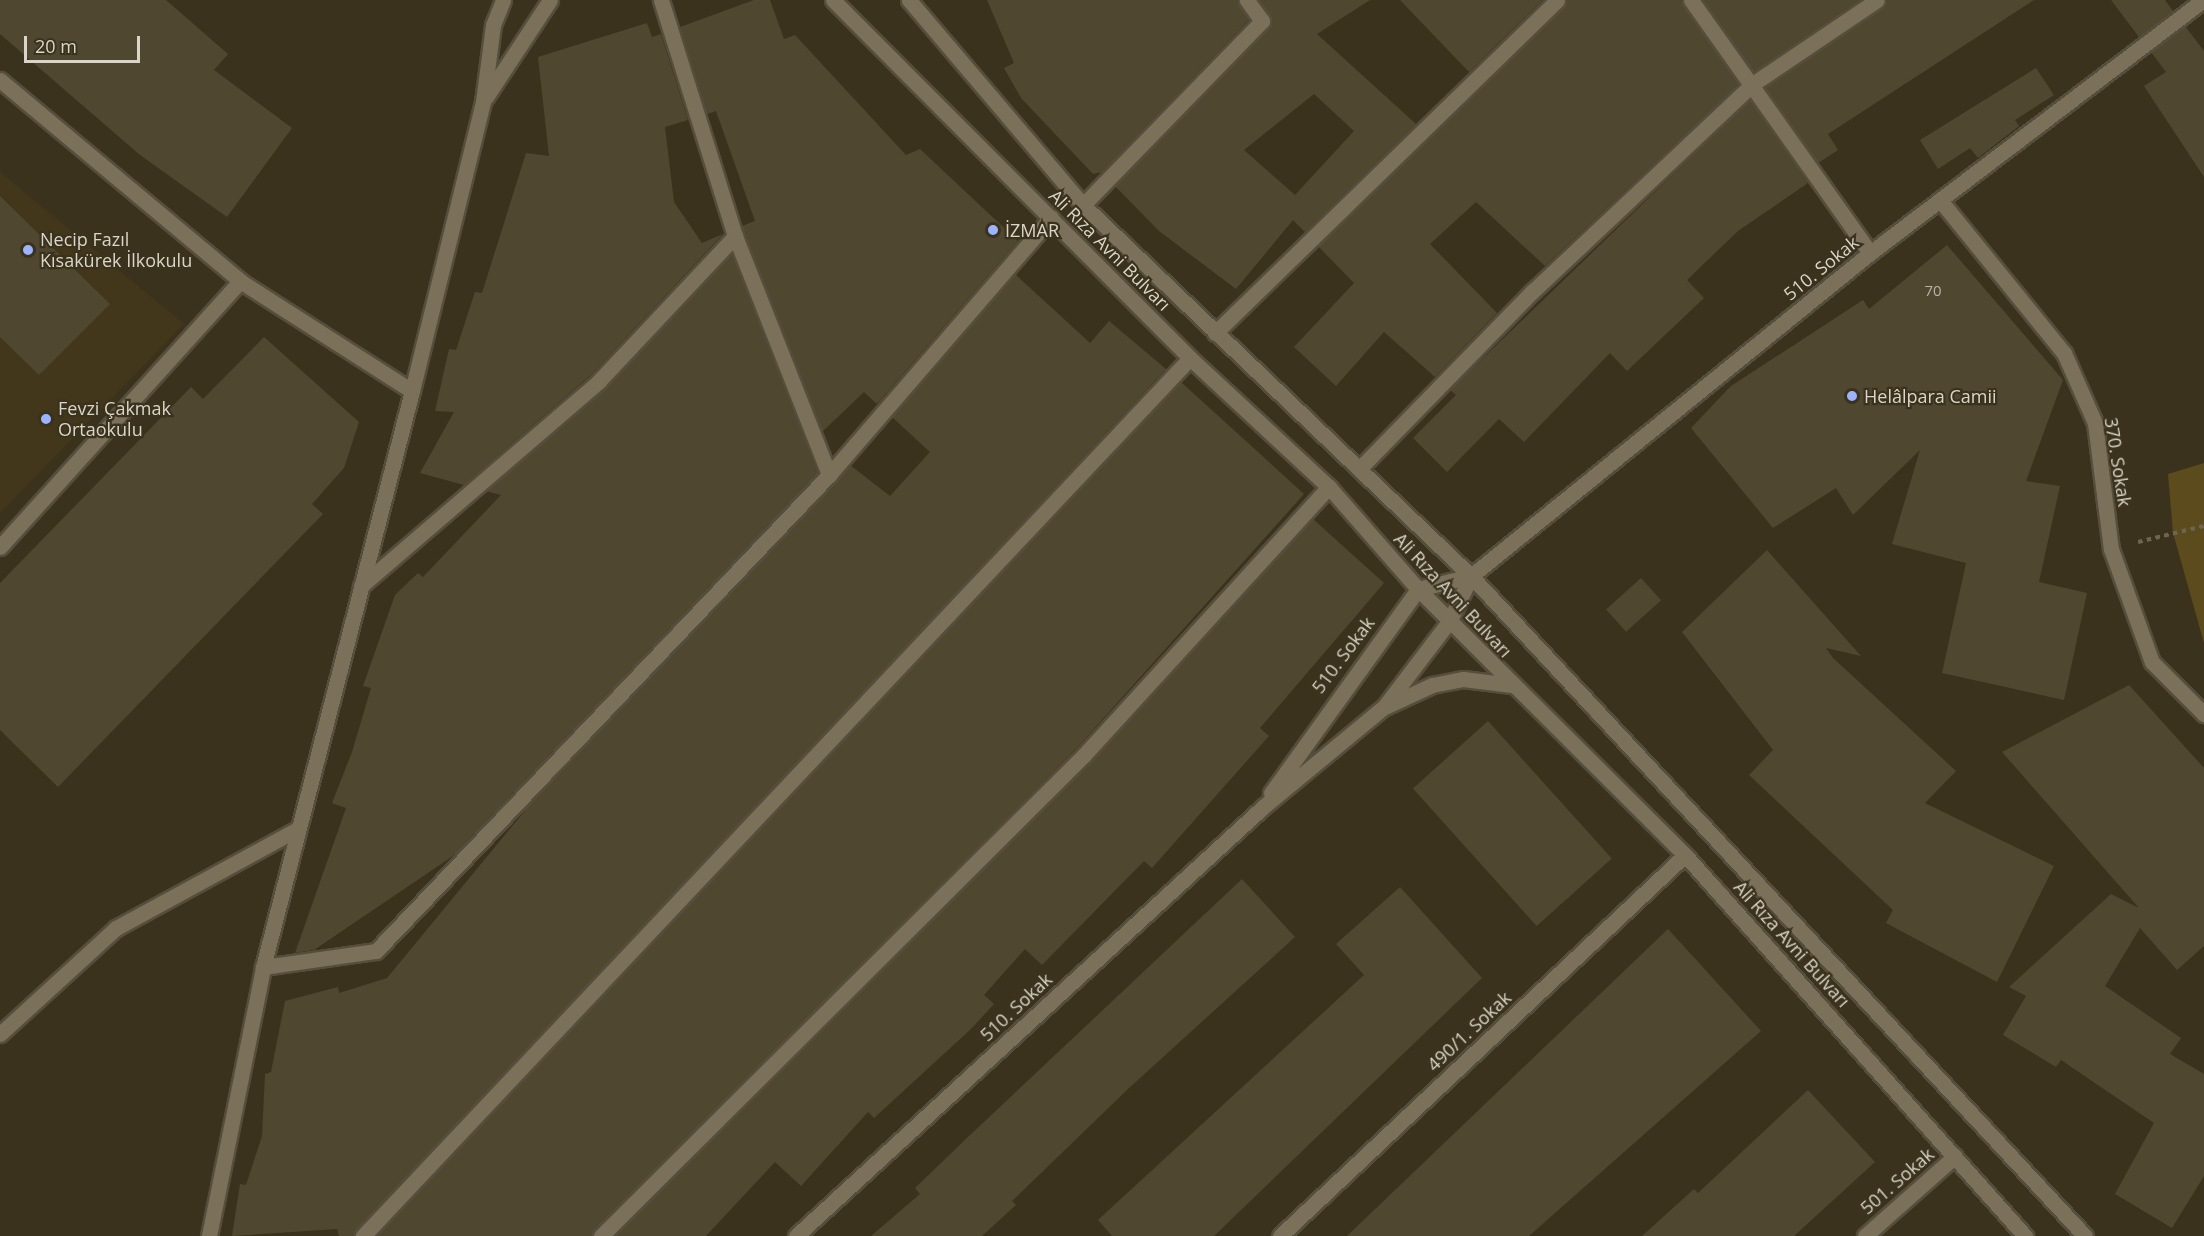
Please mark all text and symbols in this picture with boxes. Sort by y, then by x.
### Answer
scale bar [27,24,142,62]
text: 20 m [35,34,77,58]
street label: Ali Rıza Avni Bulvarı [1045,185,1175,315]
place label: İZMAR [1005,219,1059,241]
marker: İZMAR [986,223,1000,237]
place label: Necip Fazıl Kısakürek İlkokulu [40,229,192,272]
street label: 510. Sokak [1779,231,1863,305]
marker: Necip Fazıl Kısakürek İlkokulu [21,243,35,257]
house number: 70 [1924,282,1942,300]
place label: Helâlpara Camii [1864,385,1997,407]
marker: Helâlpara Camii [1845,389,1859,403]
place label: Fevzi Çakmak Ortaokulu [58,398,171,440]
marker: Fevzi Çakmak Ortaokulu [39,412,53,426]
street label: 370. Sokak [2100,416,2136,508]
street label: Ali Rıza Avni Bulvarı [1390,528,1516,662]
street label: 510. Sokak [1307,613,1379,697]
street label: Ali Rıza Avni Bulvarı [1730,876,1854,1012]
street label: 510. Sokak [976,968,1056,1046]
street label: 490/1. Sokak [1423,987,1515,1075]
street label: 501. Sokak [1856,1143,1938,1219]

